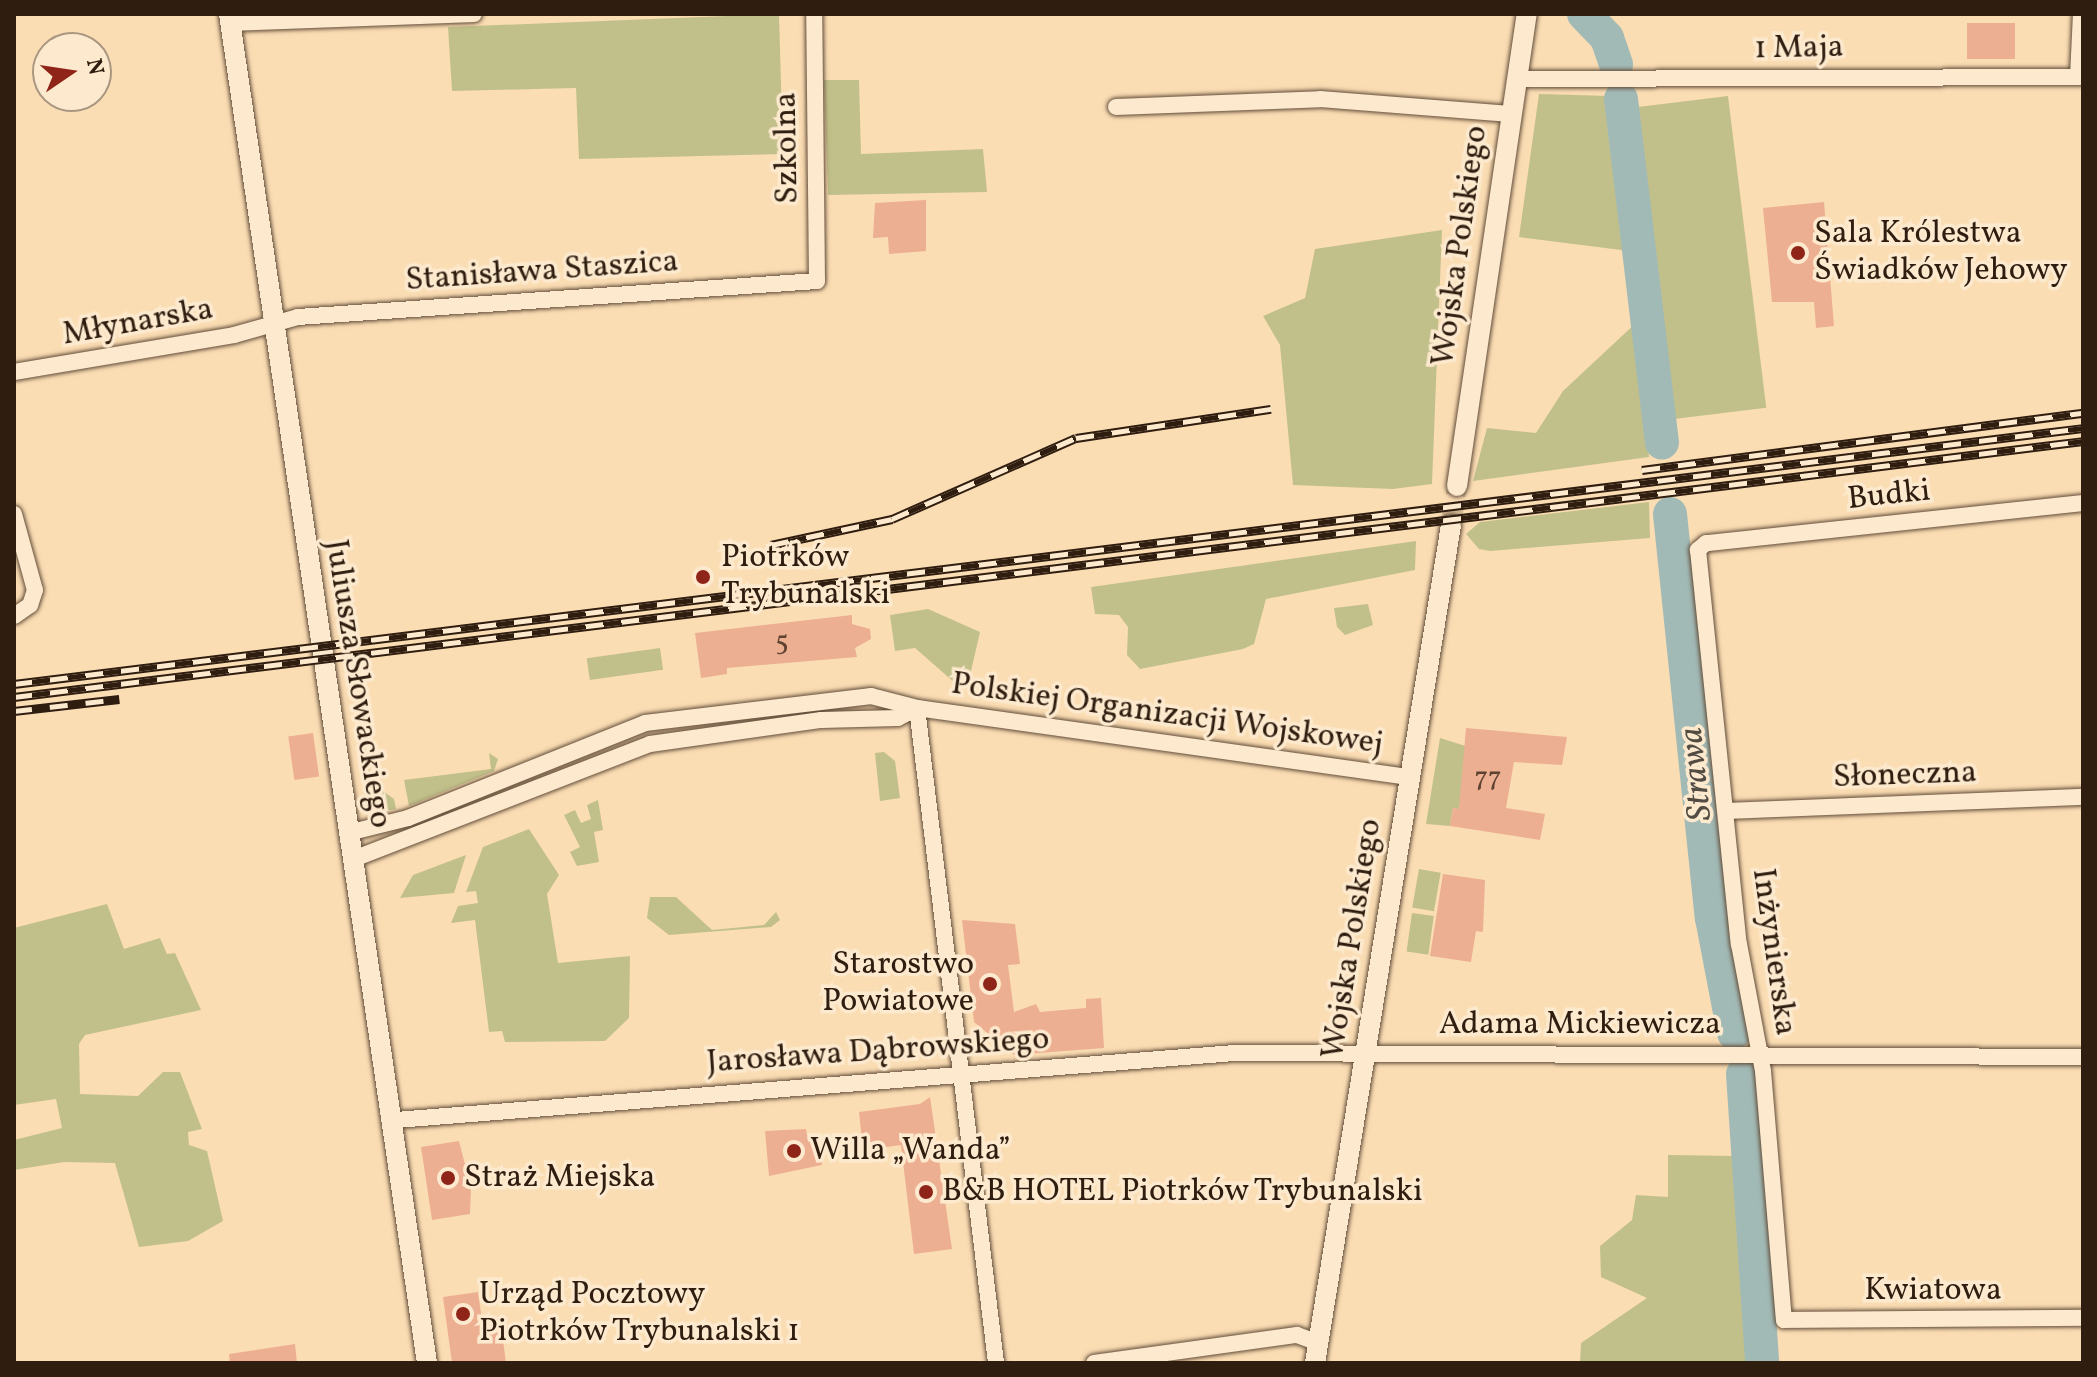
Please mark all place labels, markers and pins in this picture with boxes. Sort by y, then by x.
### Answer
place label: Sala Królestwa Świadków Jehowy [1814,216,2068,291]
marker: Sala Królestwa Świadków Jehowy [1789,244,1807,262]
place label: Piotrków Trybunalski [721,540,890,615]
marker: Piotrków Trybunalski [692,566,714,588]
place label: Starostwo Powiatowe [822,947,974,1022]
marker: Starostwo Powiatowe [981,975,999,993]
place label: Willa „Wanda” [810,1132,1011,1170]
marker: Willa „Wanda” [785,1142,803,1160]
place label: Straż Miejska [464,1159,655,1197]
marker: Straż Miejska [439,1169,457,1187]
place label: B&B HOTEL Piotrków Trybunalski [942,1173,1424,1211]
marker: B&B HOTEL Piotrków Trybunalski [917,1183,935,1201]
place label: Urząd Pocztowy Piotrków Trybunalski 1 [479,1277,802,1352]
marker: Urząd Pocztowy Piotrków Trybunalski 1 [454,1305,472,1323]

